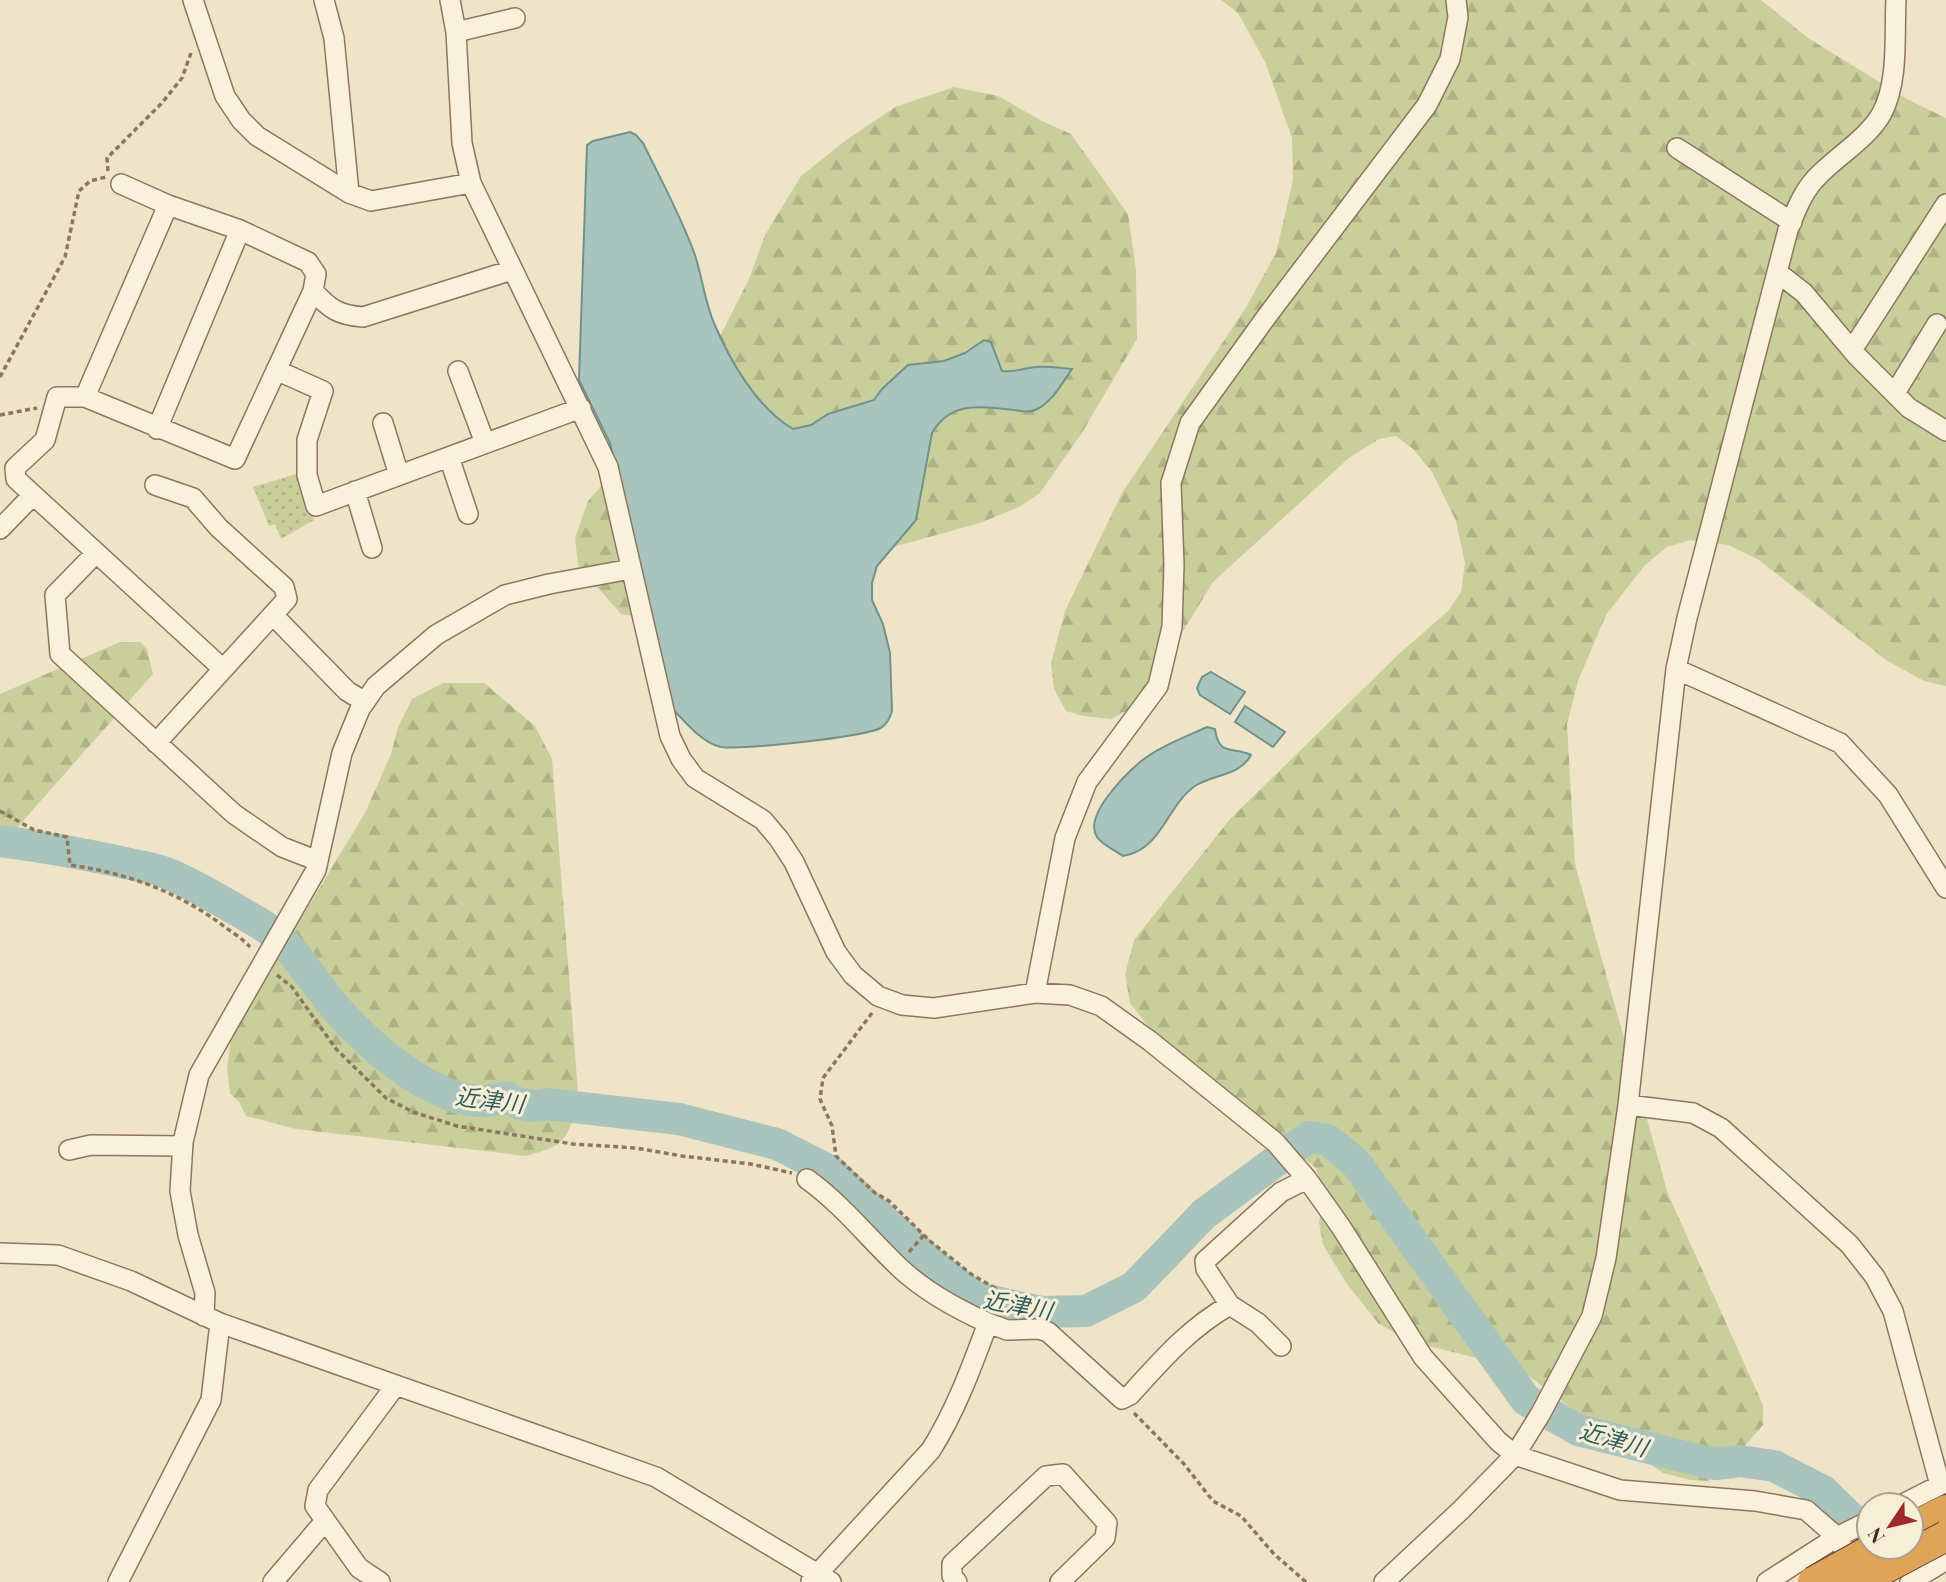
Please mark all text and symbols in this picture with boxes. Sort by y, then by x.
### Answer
water label: 近津川 [454,1079,529,1119]
water label: 近津川 [981,1283,1058,1326]
water label: 近津川 [1577,1414,1654,1463]
north arrow [1855,1491,1925,1561]
text: N [1861,1523,1890,1549]

